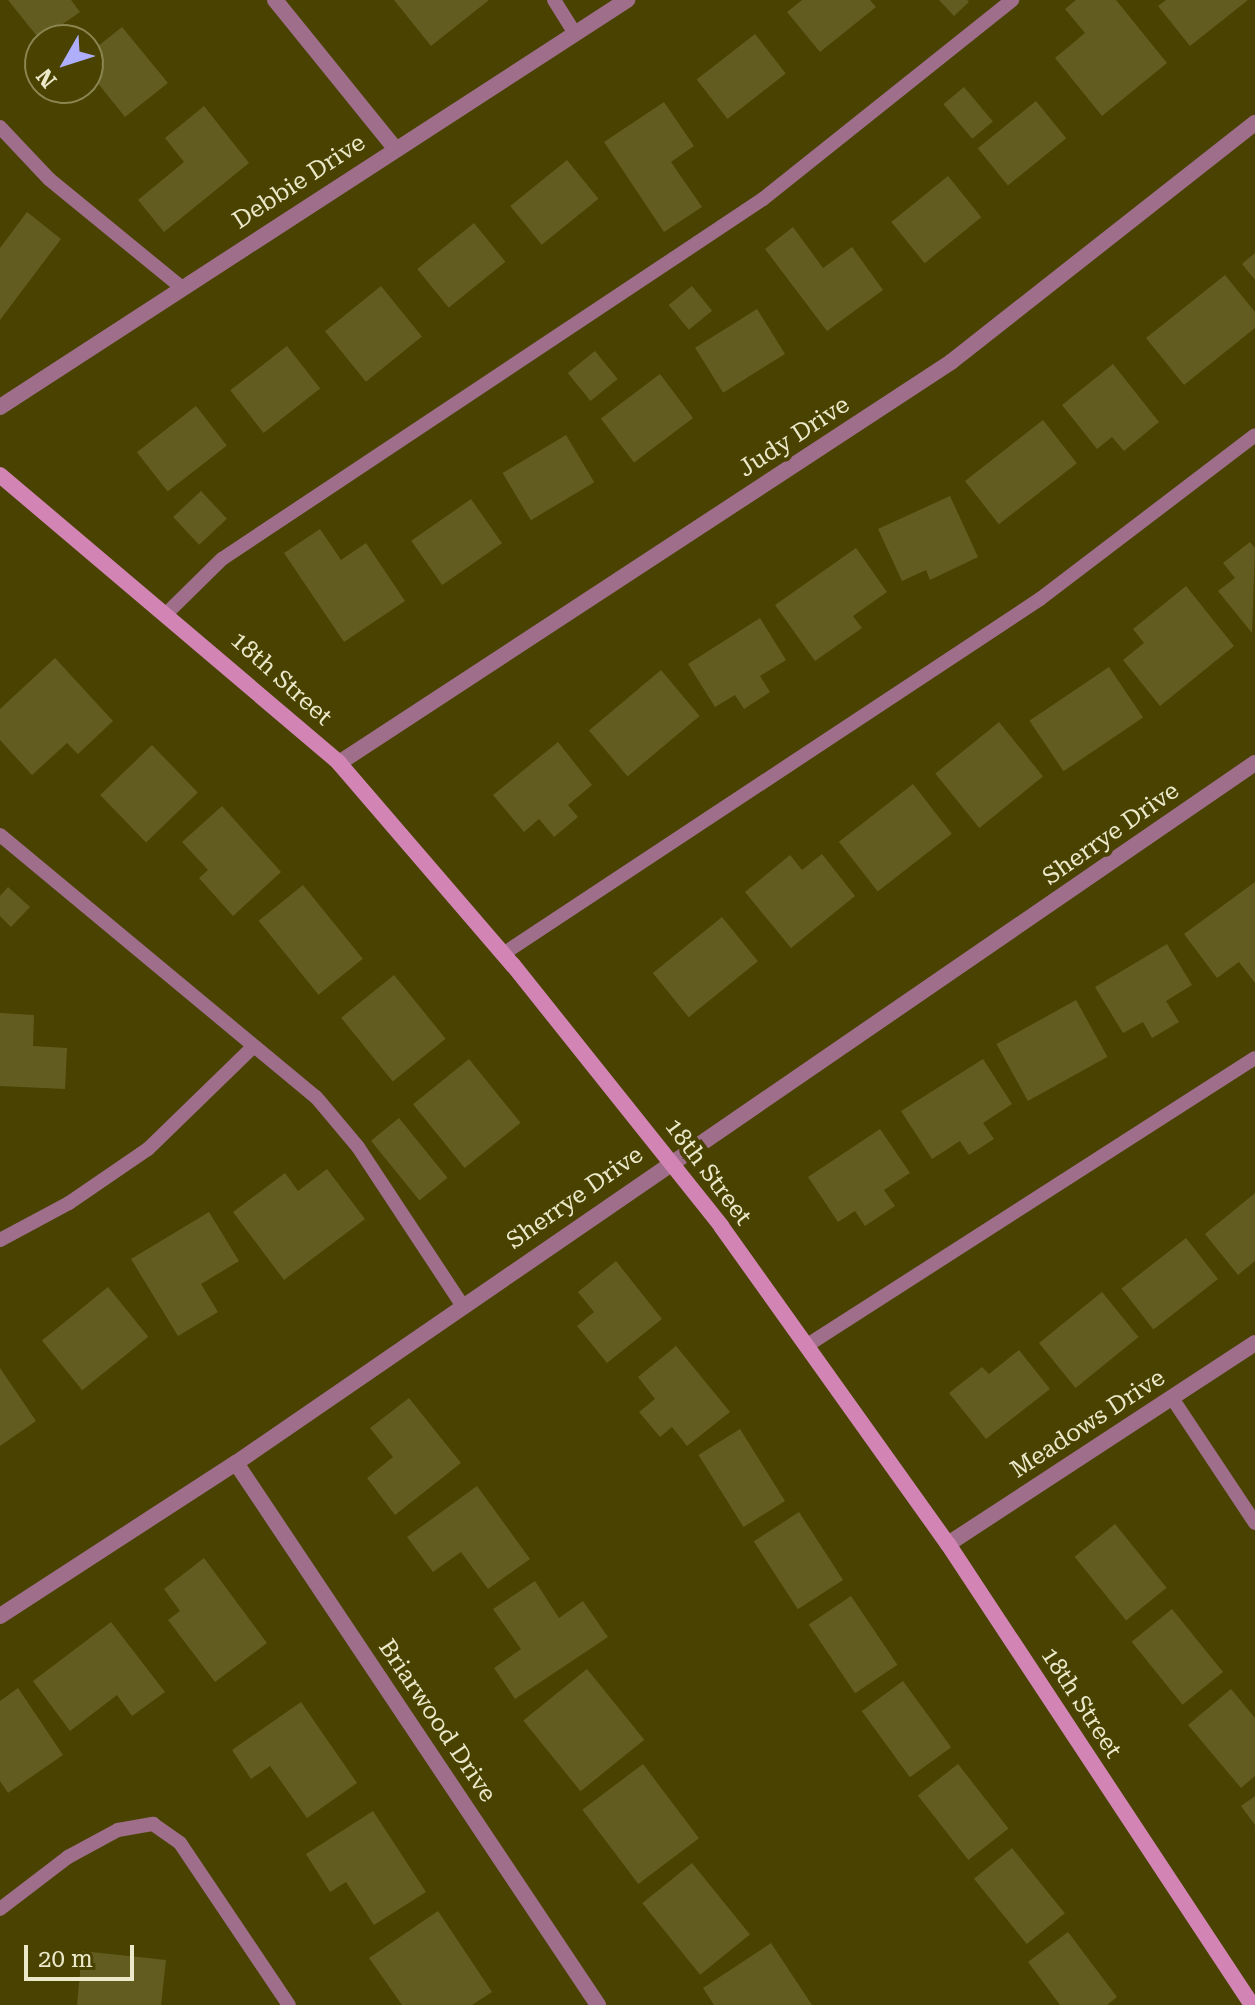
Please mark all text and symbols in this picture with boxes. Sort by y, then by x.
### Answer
north arrow [24,24,104,104]
text: N [31,64,62,93]
street label: Debbie Drive [227,128,371,236]
street label: Judy Drive [733,390,855,484]
street label: 18th Street [224,626,338,732]
street label: Sherrye Drive [1037,776,1185,892]
street label: 18th Street [659,1113,757,1231]
street label: Sherrye Drive [501,1140,649,1256]
street label: Meadows Drive [1006,1363,1170,1485]
street label: Briarwood Drive [372,1634,502,1808]
street label: 18th Street [1035,1642,1127,1764]
scale bar [28,1929,138,1979]
text: 20 m [38,1945,93,1973]

